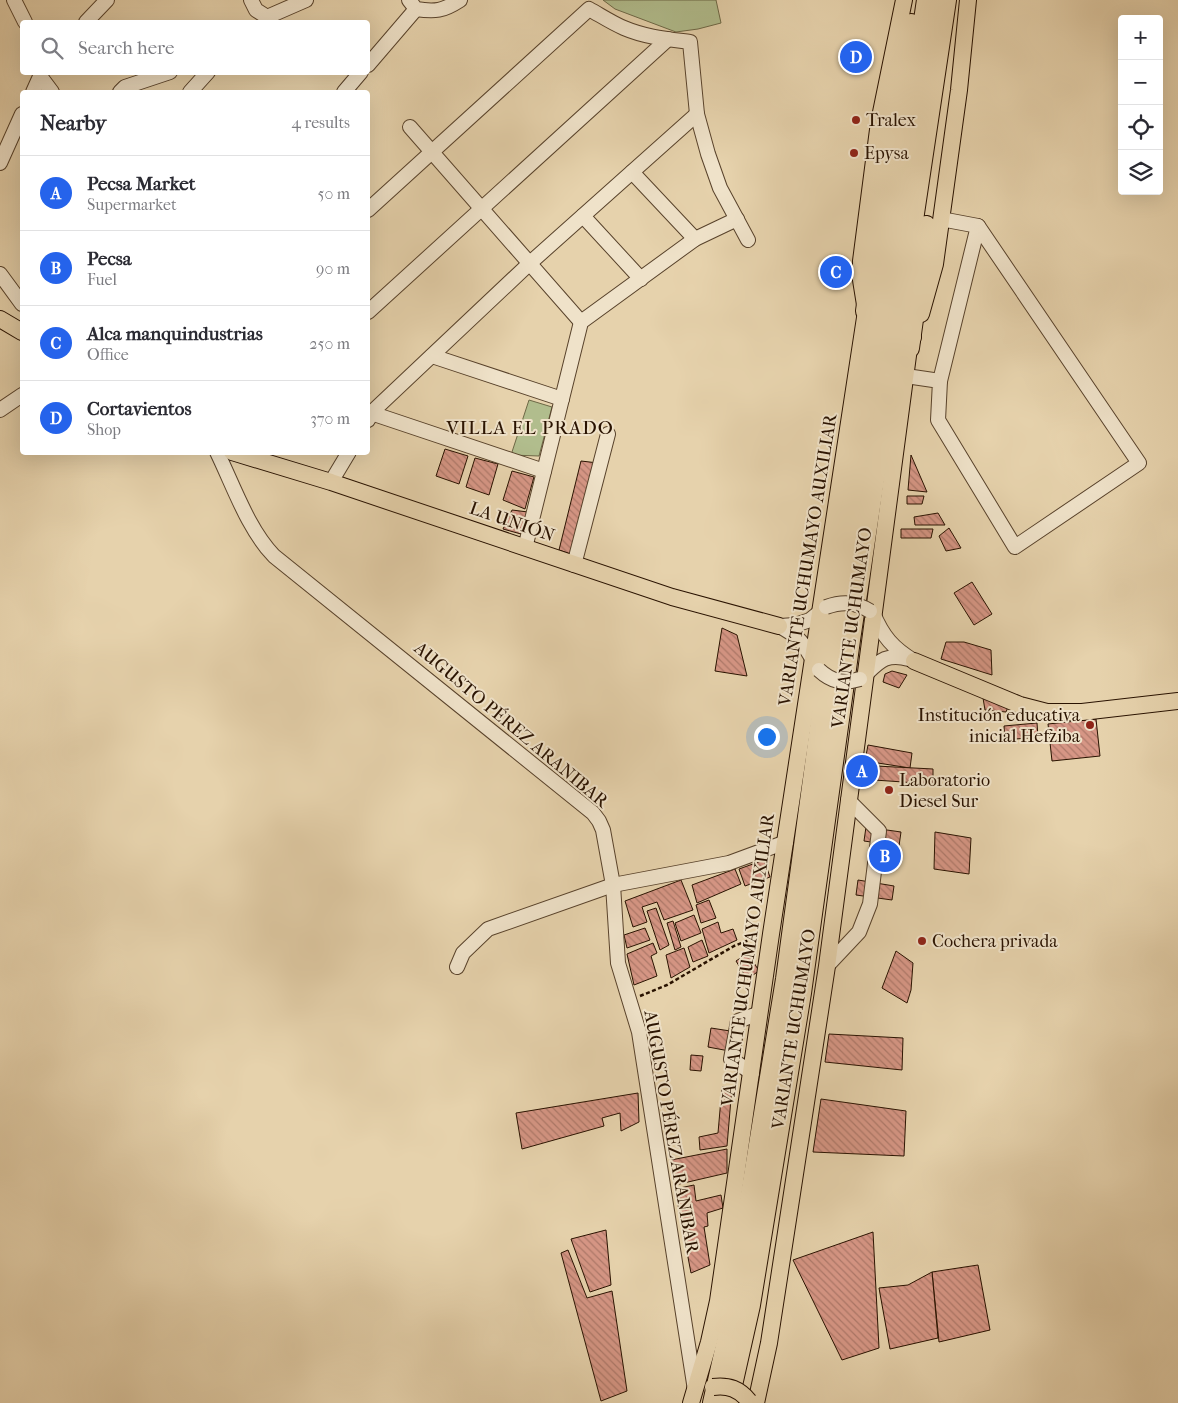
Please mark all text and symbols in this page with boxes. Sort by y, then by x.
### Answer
map controls [1118,15,1163,195]
button: + [1118,15,1163,60]
search box [20,20,370,75]
icon: search [38,34,66,62]
text: Search here [78,37,174,59]
pin: D [840,38,872,76]
button: − [1118,60,1163,105]
button: locate [1118,105,1163,150]
place label: Tralex [866,110,916,131]
text: Nearby [40,111,106,135]
text: 4 results [292,113,350,132]
marker: Tralex [850,114,862,126]
place label: Epysa [864,143,910,164]
marker: Epysa [848,147,860,159]
button: layers [1118,150,1163,195]
text: Pecsa Market [87,173,195,195]
text: A [51,184,61,203]
text: 50 m [318,184,350,203]
text: Supermarket [87,195,177,214]
text: Pecsa [87,248,132,270]
pin: C [820,253,852,291]
text: B [51,259,61,278]
text: 90 m [316,259,350,278]
text: Fuel [87,270,117,289]
text: Alca manquindustrias [87,323,263,345]
text: C [51,334,61,353]
text: 250 m [309,334,350,353]
text: Office [87,345,129,364]
text: Cortavientos [87,398,191,420]
text: D [50,409,62,428]
text: 370 m [310,409,350,428]
street label: VARIANTE UCHUMAYO AUXILIAR [774,412,842,708]
district label: VILLA EL PRADO [445,417,614,439]
text: Shop [87,420,121,439]
street label: LA UNIÓN [467,496,558,546]
street label: VARIANTE UCHUMAYO [827,526,876,731]
street label: AUGUSTO PÉREZ ARANIBAR [409,636,614,813]
place label: Institución educativa inicial Hefziba [918,705,1081,747]
marker: Institución educativa inicial Hefziba [1084,719,1096,731]
your location [754,724,780,750]
pin: A [846,752,878,790]
place label: Laboratorio Diesel Sur [899,770,990,812]
marker: Laboratorio Diesel Sur [883,784,895,796]
street label: VARIANTE UCHUMAYO AUXILIAR [717,811,779,1109]
pin: B [869,837,901,875]
street label: VARIANTE UCHUMAYO [768,927,820,1132]
place label: Cochera privada [932,931,1058,952]
marker: Cochera privada [916,935,928,947]
street label: AUGUSTO PÉREZ ARANIBAR [639,1008,704,1256]

